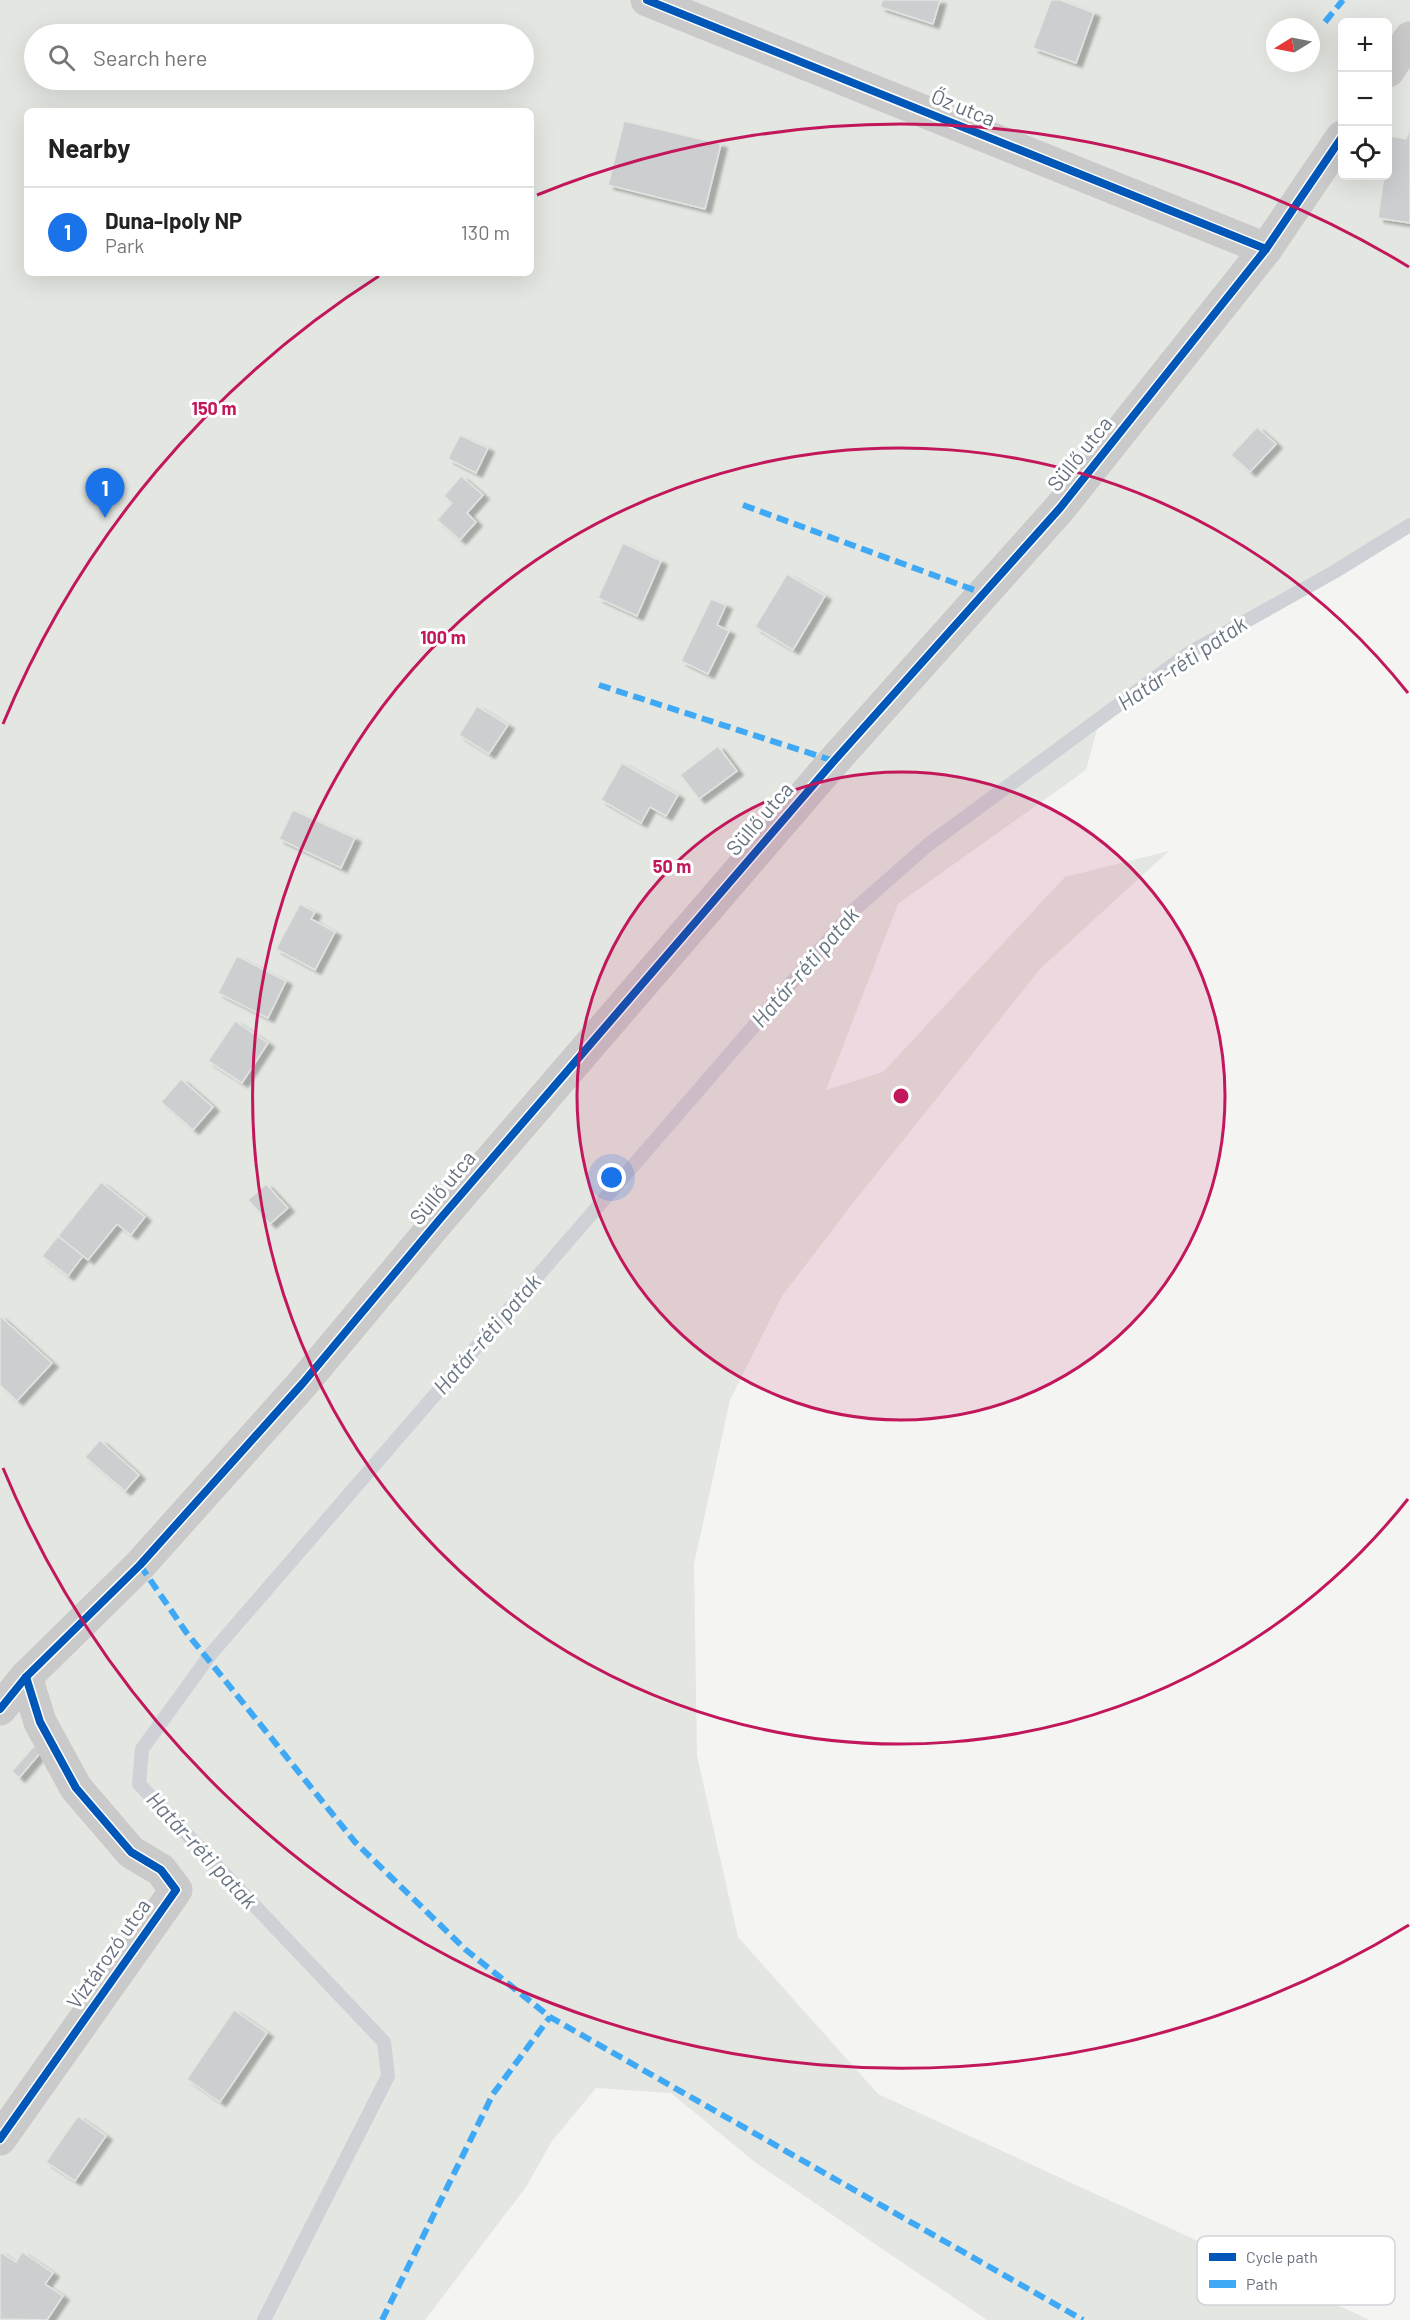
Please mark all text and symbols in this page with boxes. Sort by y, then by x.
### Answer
north arrow [1266,18,1320,72]
map controls [1338,18,1392,180]
button: + [1338,18,1392,72]
search box [24,24,534,90]
icon: search [45,41,78,74]
text: Search here [93,44,207,70]
button: − [1338,72,1392,126]
street label: Őz utca [928,82,999,131]
button: locate [1338,126,1392,180]
text: Nearby [48,132,130,163]
text: Duna-Ipoly NP [105,207,242,233]
text: 1 [64,220,71,244]
text: 130 m [461,220,510,244]
text: Park [105,233,144,257]
text: 150 m [192,397,236,419]
street label: Süllő utca [1041,411,1117,495]
pin: 1 [86,468,124,518]
water label: Határ-réti patak [1112,609,1251,715]
text: 100 m [420,626,466,648]
street label: Süllő utca [720,776,797,860]
text: 50 m [653,855,691,877]
water label: Határ-réti patak [745,901,863,1032]
centre of rings [891,1086,911,1106]
street label: Süllő utca [404,1145,480,1229]
your location [597,1163,626,1192]
water label: Határ-réti patak [427,1268,545,1399]
water label: Határ-réti patak [142,1786,264,1913]
street label: Víztározó utca [61,1893,155,2013]
legend [1197,2236,1395,2305]
text: Cycle path [1246,2247,1318,2266]
text: Path [1246,2274,1278,2293]

